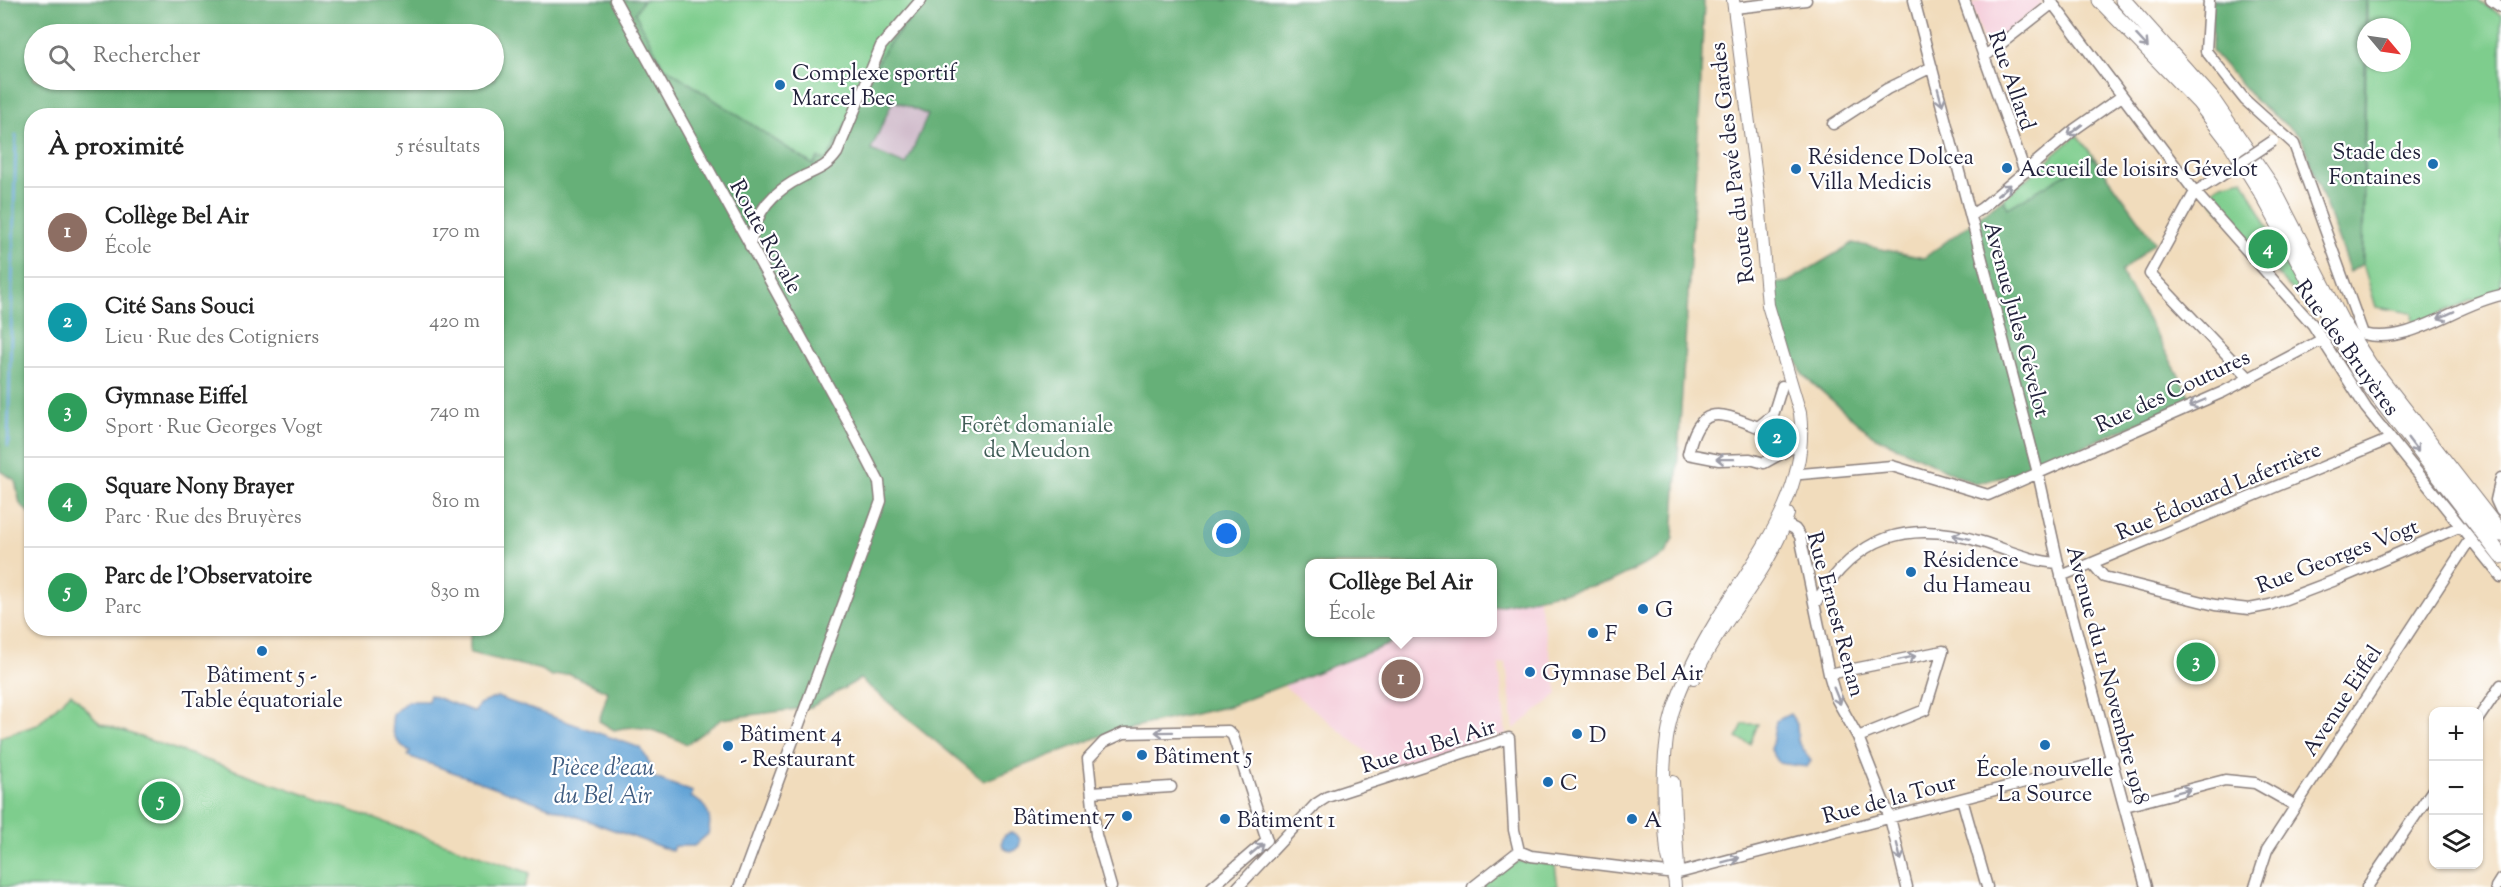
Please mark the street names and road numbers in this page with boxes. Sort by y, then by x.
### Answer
street label: Rue Allard [1978,27,2042,135]
street label: Route du Pavé des Gardes [1703,40,1765,285]
street label: Route Royale [720,175,809,300]
street label: Avenue Jules Gévelot [1974,219,2057,421]
street label: Rue des Bruyères [2285,274,2406,423]
street label: Rue des Coutures [2090,343,2256,443]
street label: Rue Édouard Laferrière [2111,434,2327,551]
street label: Rue Georges Vogt [2252,512,2424,603]
street label: Rue Ernest Renan [1797,529,1872,701]
street label: Avenue du 11 Novembre 1918 [2056,543,2156,809]
street label: Avenue Eiffel [2296,640,2391,764]
street label: Rue du Bel Air [1358,712,1500,784]
street label: Rue de la Tour [1819,768,1960,834]

